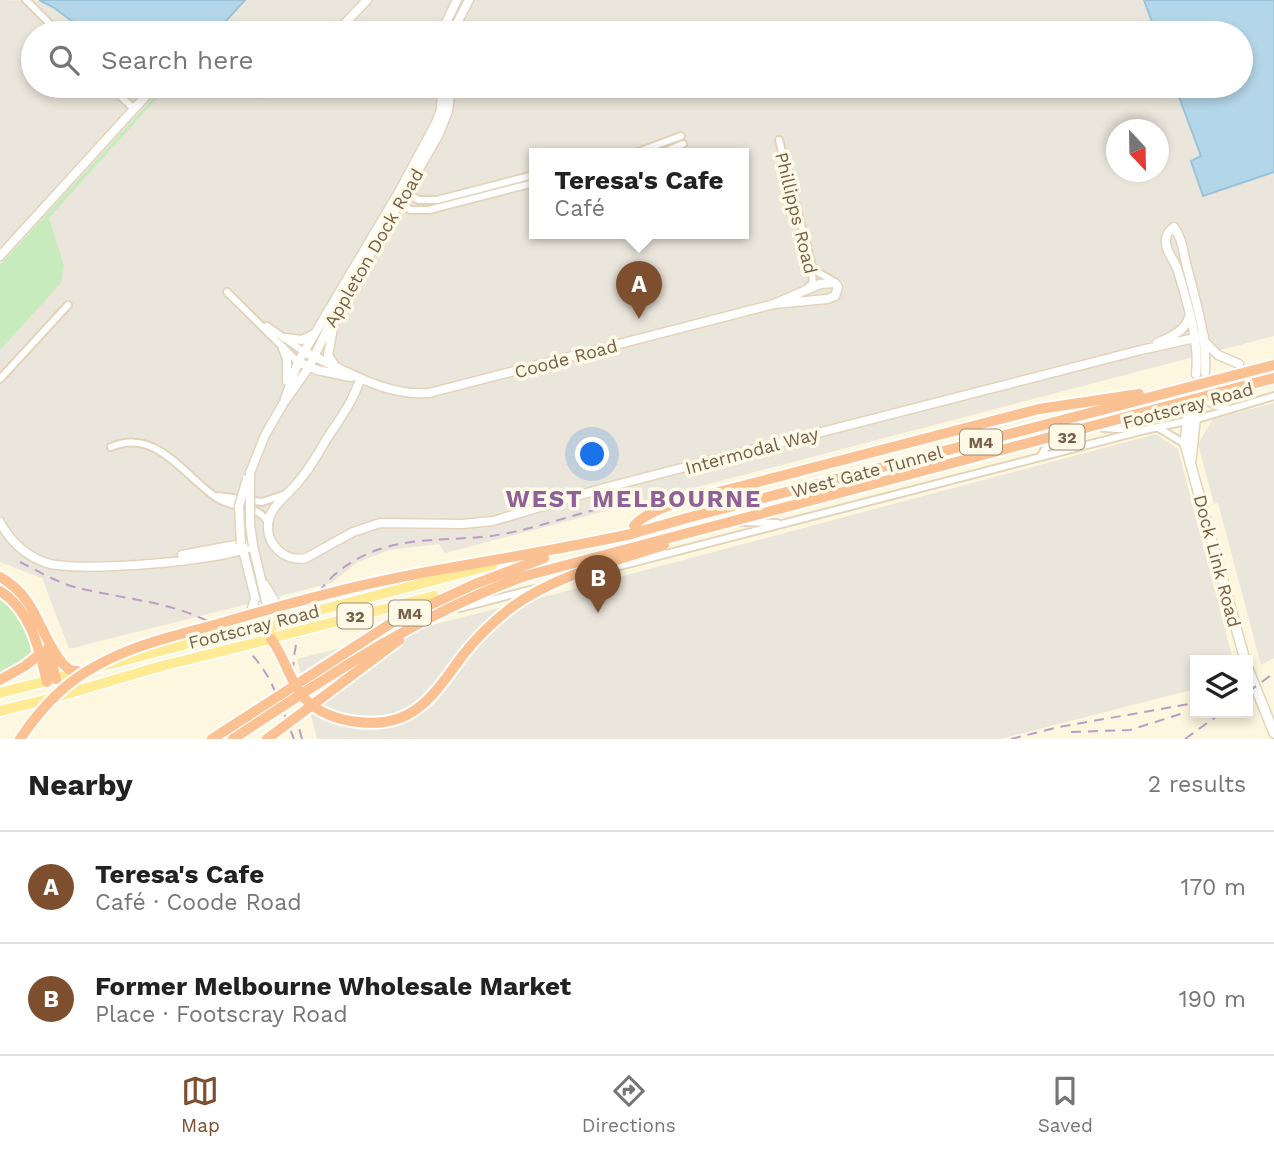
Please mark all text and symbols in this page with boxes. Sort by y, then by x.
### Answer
search box [21,21,1253,98]
icon: search [45,41,83,79]
text: Search here [101,45,253,75]
north arrow [1106,119,1169,182]
popup [529,148,749,239]
street label: Phillipps Road [771,150,822,276]
street label: Appleton Dock Road [320,165,428,331]
text: Teresa's Cafe [554,165,724,195]
text: Café [554,195,605,222]
pin: A [616,261,662,319]
street label: Coode Road [512,335,620,382]
street label: Footscray Road [1120,378,1255,433]
street label: Intermodal Way [683,422,821,478]
road number: 32 [1050,424,1084,450]
road number: M4 [960,430,1002,454]
your location [575,437,609,471]
street label: West Gate Tunnel [789,441,945,502]
district label: WEST MELBOURNE [506,485,762,513]
street label: Dock Link Road [1190,492,1245,629]
pin: B [575,555,621,613]
street label: Footscray Road [186,600,322,653]
road number: M4 [389,600,431,626]
road number: 32 [338,604,372,628]
map controls [1190,655,1253,718]
button: layers [1190,655,1253,718]
text: Nearby [28,767,133,802]
text: 2 results [1148,771,1246,798]
text: Teresa's Cafe [95,859,264,889]
text: A [43,874,59,901]
text: 170 m [1181,874,1246,901]
text: Café · Coode Road [95,889,302,916]
text: Former Melbourne Wholesale Market [95,971,571,1001]
text: B [43,986,59,1013]
text: 190 m [1179,986,1246,1013]
text: Place · Footscray Road [95,1001,348,1028]
tab: Map [181,1072,220,1137]
tab: Directions [582,1072,676,1137]
tab: Saved [1038,1072,1093,1137]

